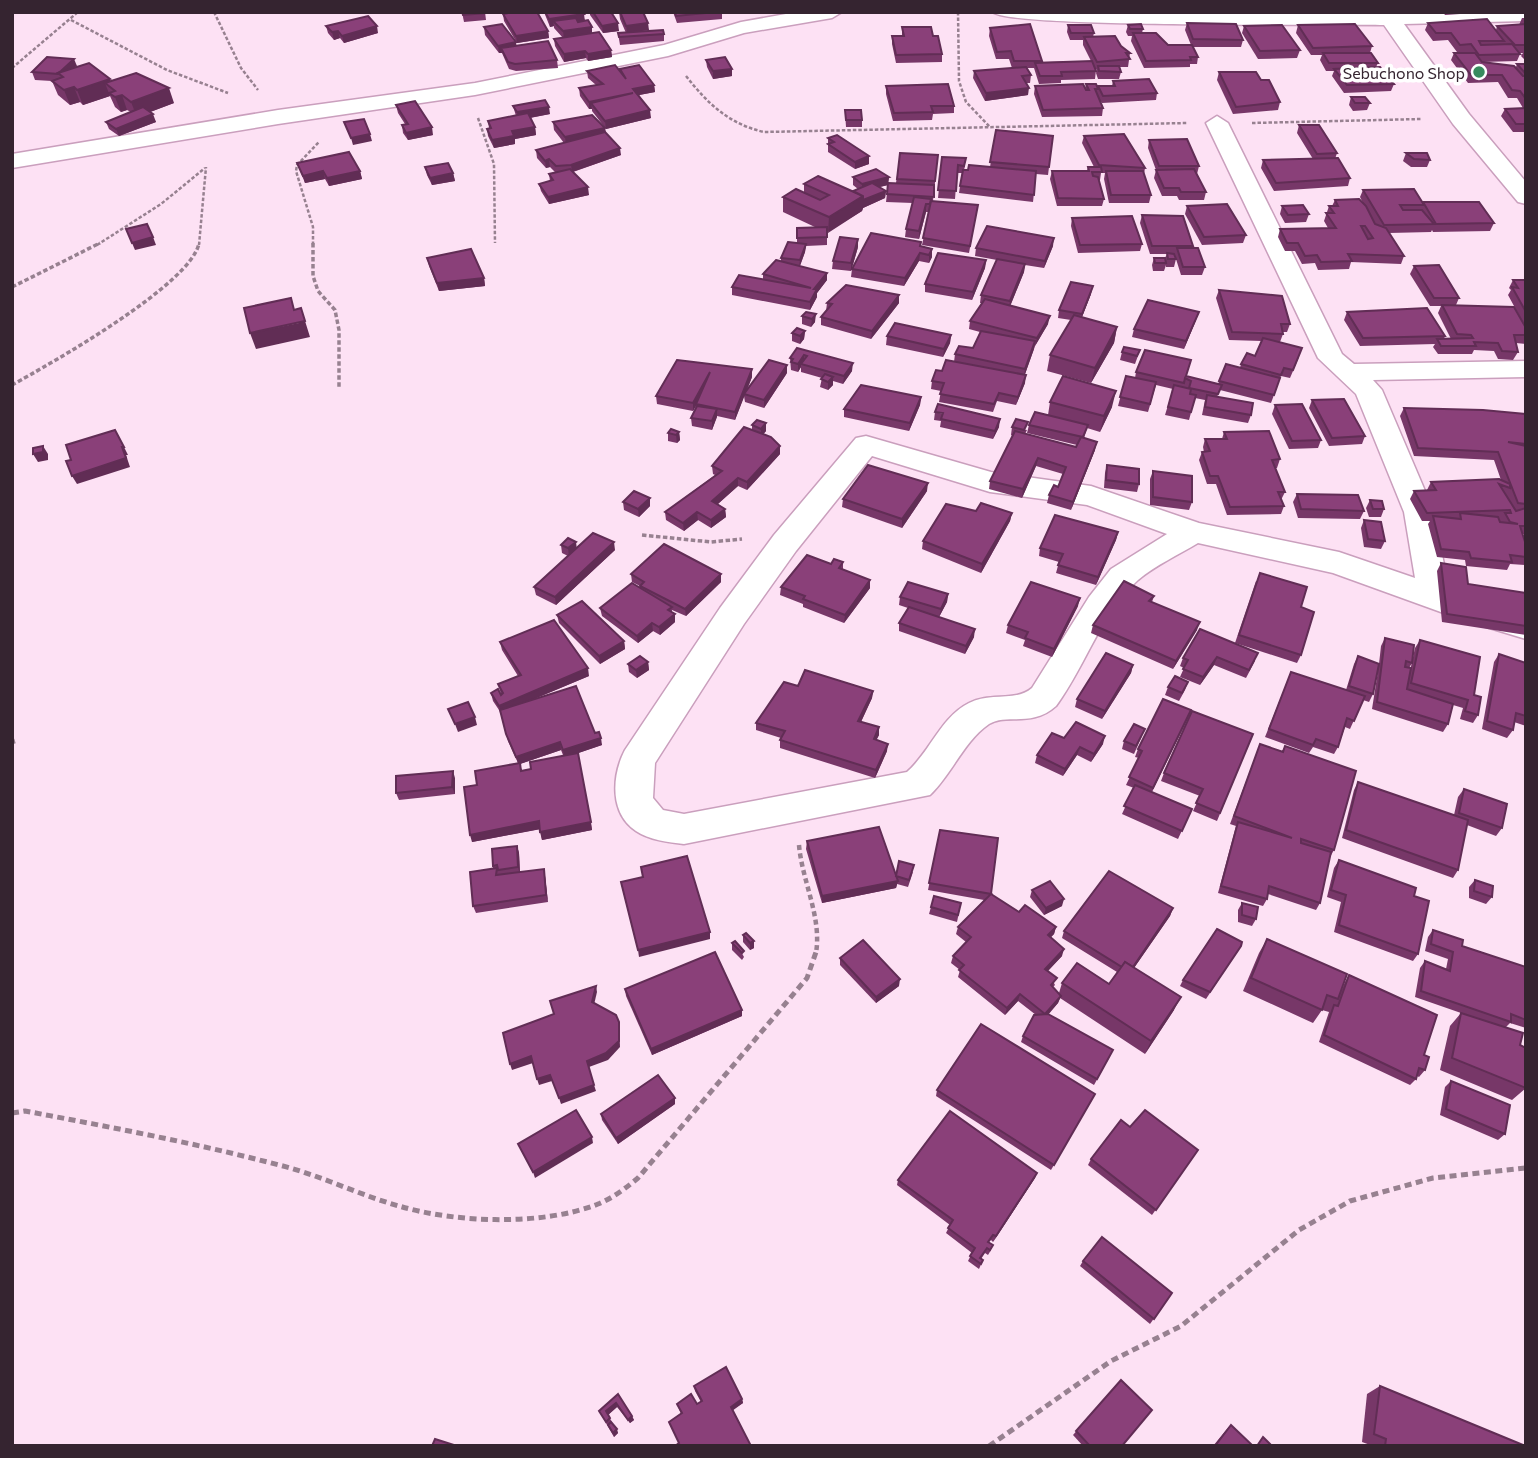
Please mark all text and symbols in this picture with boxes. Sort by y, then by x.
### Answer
place label: Sebuchono Shop [1343,63,1465,82]
marker: Sebuchono Shop [1471,64,1487,80]

